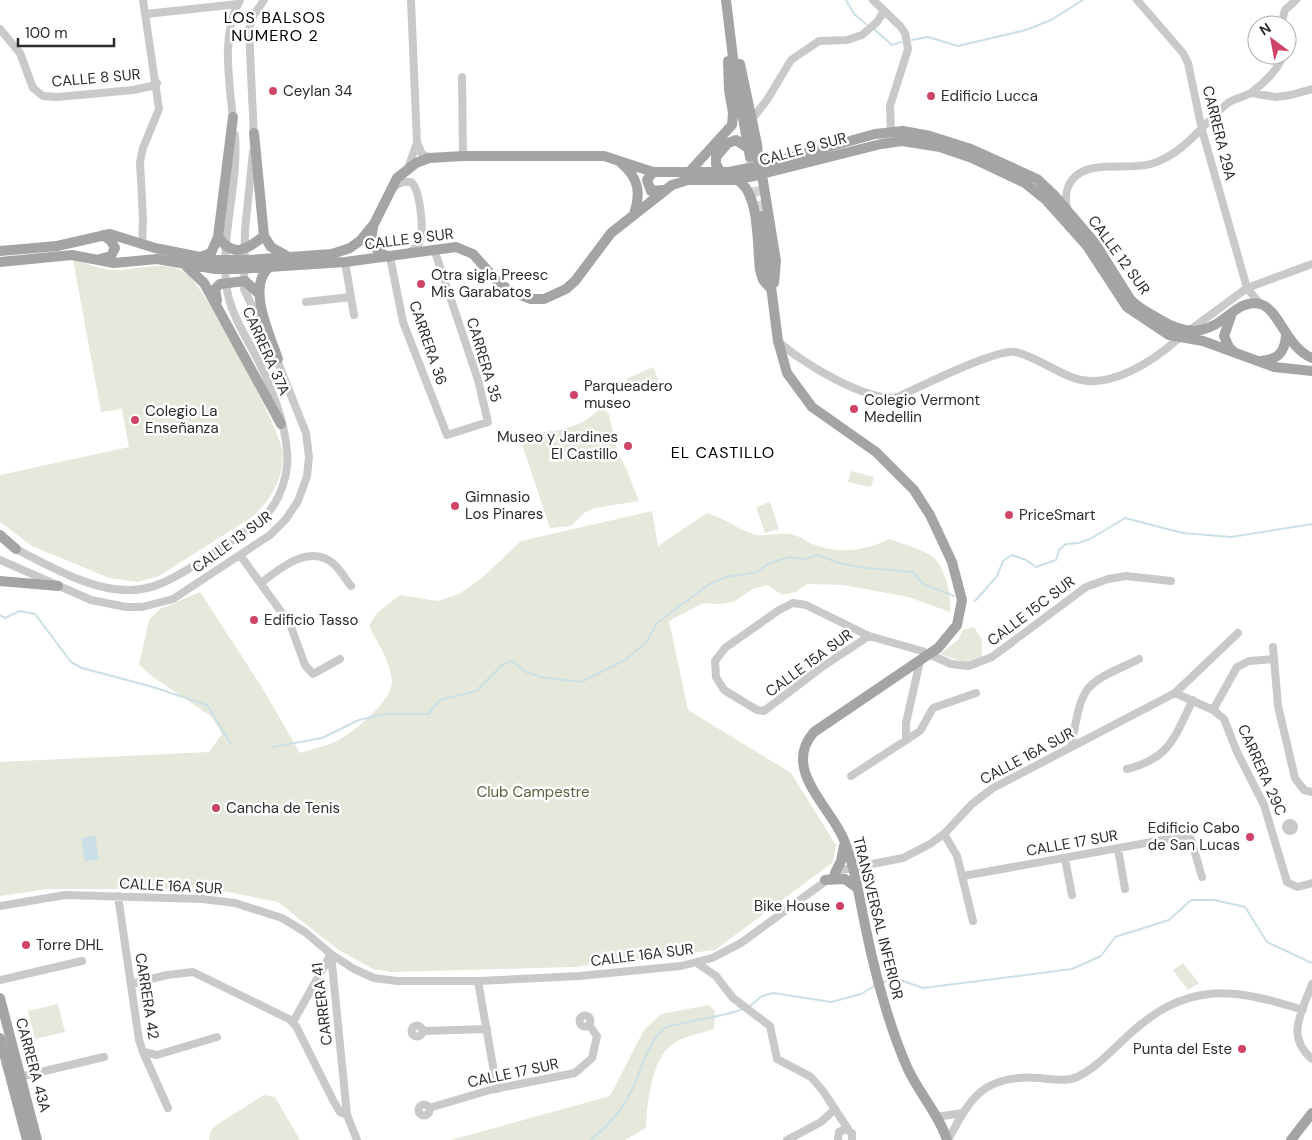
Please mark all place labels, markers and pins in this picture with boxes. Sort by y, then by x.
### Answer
place label: Ceylan 34 [283,81,352,101]
marker: Ceylan 34 [267,85,279,97]
place label: Edificio Lucca [941,86,1038,106]
marker: Edificio Lucca [925,90,937,102]
place label: Otra sigla Preesc Mis Garabatos [431,265,548,302]
marker: Otra sigla Preesc Mis Garabatos [415,278,427,290]
place label: Parqueadero museo [584,376,673,413]
marker: Parqueadero museo [568,389,580,401]
place label: Colegio Vermont Medellin [864,390,980,427]
place label: Colegio La Enseñanza [145,401,219,438]
marker: Colegio Vermont Medellin [848,403,860,415]
marker: Colegio La Enseñanza [129,414,141,426]
place label: Museo y Jardines El Castillo [497,427,618,464]
marker: Museo y Jardines El Castillo [622,440,634,452]
place label: Gimnasio Los Pinares [465,487,543,524]
marker: Gimnasio Los Pinares [449,500,461,512]
place label: PriceSmart [1019,505,1096,525]
marker: PriceSmart [1003,509,1015,521]
place label: Edificio Tasso [264,610,359,630]
marker: Edificio Tasso [248,614,260,626]
place label: Cancha de Tenis [226,798,340,818]
marker: Cancha de Tenis [210,802,222,814]
place label: Edificio Cabo de San Lucas [1148,818,1240,855]
marker: Edificio Cabo de San Lucas [1244,831,1256,843]
place label: Bike House [754,896,830,916]
marker: Bike House [834,900,846,912]
place label: Torre DHL [36,935,104,955]
marker: Torre DHL [20,939,32,951]
place label: Punta del Este [1133,1039,1232,1059]
marker: Punta del Este [1236,1043,1248,1055]

